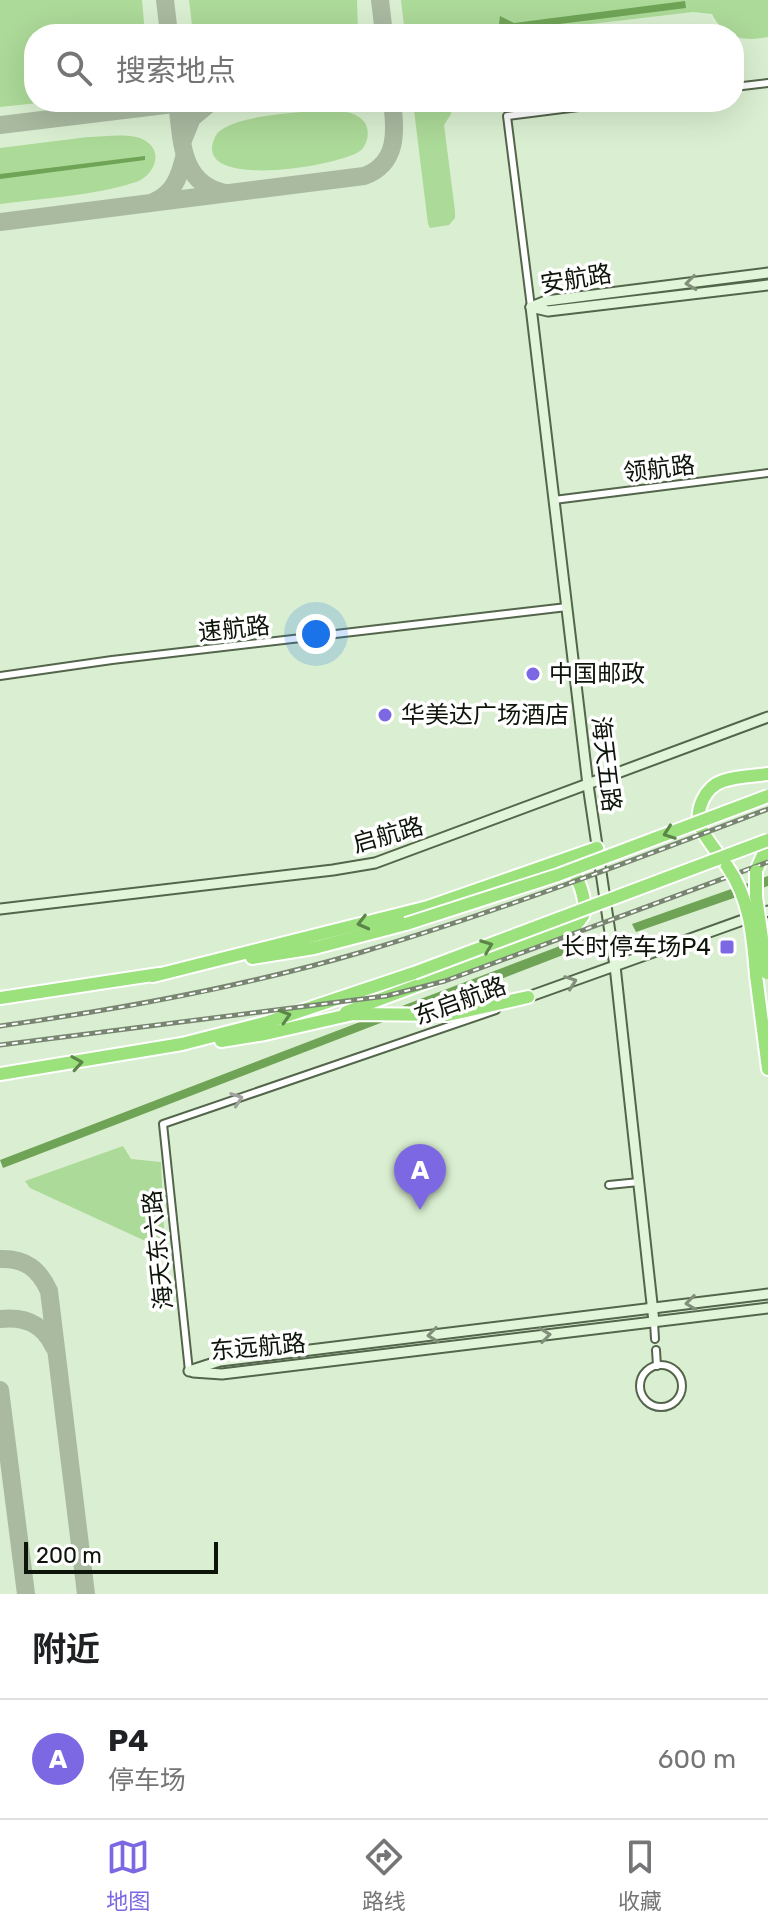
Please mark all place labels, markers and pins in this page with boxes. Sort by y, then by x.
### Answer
place label: 中国邮政 [549,660,645,688]
marker: 中国邮政 [524,665,542,683]
place label: 华美达广场酒店 [401,701,569,729]
marker: 华美达广场酒店 [376,706,394,724]
place label: 长时停车场P4 [561,933,711,961]
marker: 长时停车场P4 [718,938,736,956]
pin: A [394,1144,446,1210]

